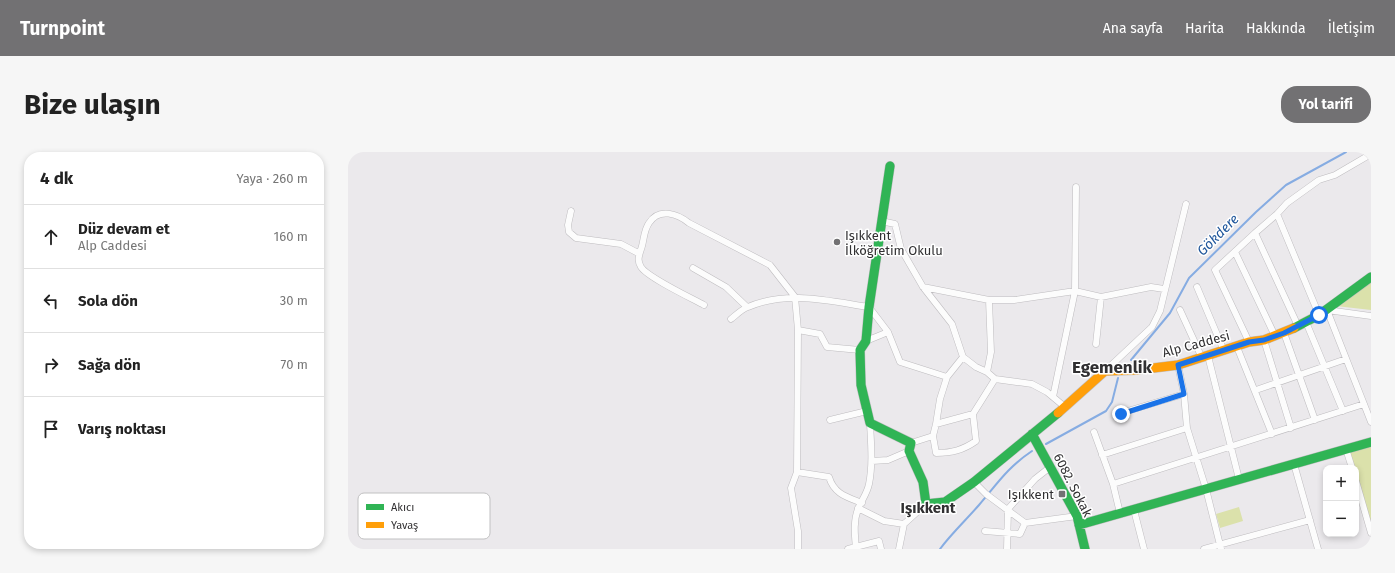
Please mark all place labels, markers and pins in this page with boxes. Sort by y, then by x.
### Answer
place label: Işıkkent İlköğretim Okulu [845,228,943,258]
marker: Işıkkent İlköğretim Okulu [832,237,842,247]
place label: Işıkkent [1008,487,1054,502]
marker: Işıkkent [1057,489,1067,499]

